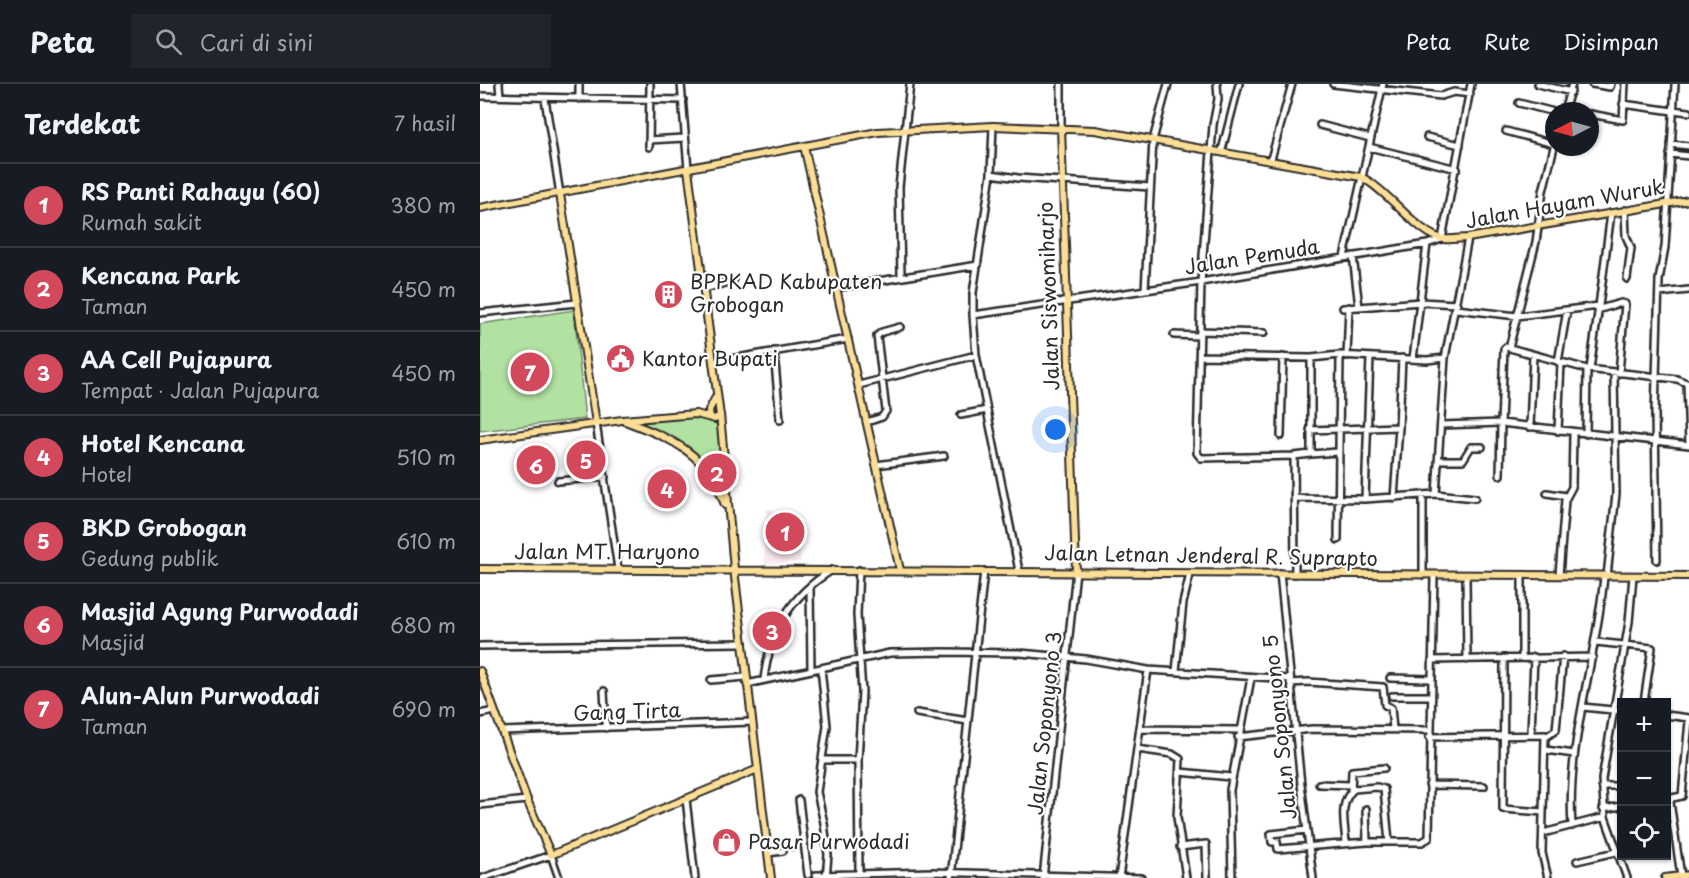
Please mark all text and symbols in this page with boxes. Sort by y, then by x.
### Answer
search box [131,14,551,68]
text: Peta [30,20,95,63]
icon: search [152,25,185,58]
text: Cari di sini [200,25,313,58]
text: Peta [1406,25,1451,57]
text: Rute [1484,25,1530,57]
text: Disimpan [1563,25,1659,57]
north arrow [1545,102,1599,156]
text: Terdekat [24,104,141,143]
text: 7 hasil [394,108,456,138]
street label: Jalan Hayam Wuruk [1463,171,1667,235]
text: RS Panti Rahayu (60) [81,174,320,207]
text: 1 [39,190,48,220]
text: 380 m [390,190,456,220]
street label: Jalan Siswomiharjo [1030,201,1066,391]
text: Rumah sakit [81,207,202,237]
street label: Jalan Pemuda [1182,230,1322,281]
text: Kencana Park [81,258,240,291]
place label: BPPKAD Kabupaten Grobogan [690,266,882,319]
text: 2 [36,274,51,304]
text: 450 m [391,274,456,304]
building icon: BPPKAD Kabupaten Grobogan [653,278,685,310]
text: Taman [81,291,148,321]
text: AA Cell Pujapura [81,342,272,375]
public building icon: Kantor Bupati [605,343,637,375]
place label: Kantor Bupati [642,343,778,373]
pin: 7 [511,350,550,394]
text: 3 [37,358,50,388]
text: 450 m [391,358,456,388]
text: Tempat · Jalan Pujapura [81,375,319,405]
your location [1041,415,1070,444]
text: Hotel Kencana [81,426,245,459]
pin: 5 [566,438,606,482]
text: 4 [37,442,50,472]
text: 510 m [396,442,456,472]
pin: 6 [516,442,556,488]
pin: 2 [698,450,736,496]
text: Hotel [81,459,132,489]
pin: 4 [648,466,687,512]
text: BKD Grobogan [81,510,247,543]
pin: 1 [766,510,804,554]
text: 5 [37,526,50,556]
text: 610 m [396,526,456,556]
street label: Jalan MT. Haryono [514,536,700,566]
street label: Jalan Letnan Jenderal R. Suprapto [1044,537,1378,573]
text: Gedung publik [81,543,219,573]
text: Masjid Agung Purwodadi [81,594,359,627]
pin: 3 [752,608,792,654]
text: 6 [36,610,51,640]
text: 680 m [390,610,456,640]
text: Masjid [81,627,145,657]
street label: Jalan Soponyono 3 [1019,630,1069,816]
street label: Jalan Soponyono 5 [1254,633,1304,821]
text: Alun-Alun Purwodadi [81,678,320,711]
text: 7 [38,694,49,724]
text: 690 m [392,694,456,724]
street label: Gang Tirta [573,694,682,728]
map controls [1617,698,1671,860]
button: + [1617,698,1671,752]
text: Taman [81,711,148,741]
button: − [1617,752,1671,806]
button: locate [1617,806,1671,860]
shop icon: Pasar Purwodadi [711,826,743,858]
place label: Pasar Purwodadi [748,826,910,856]

